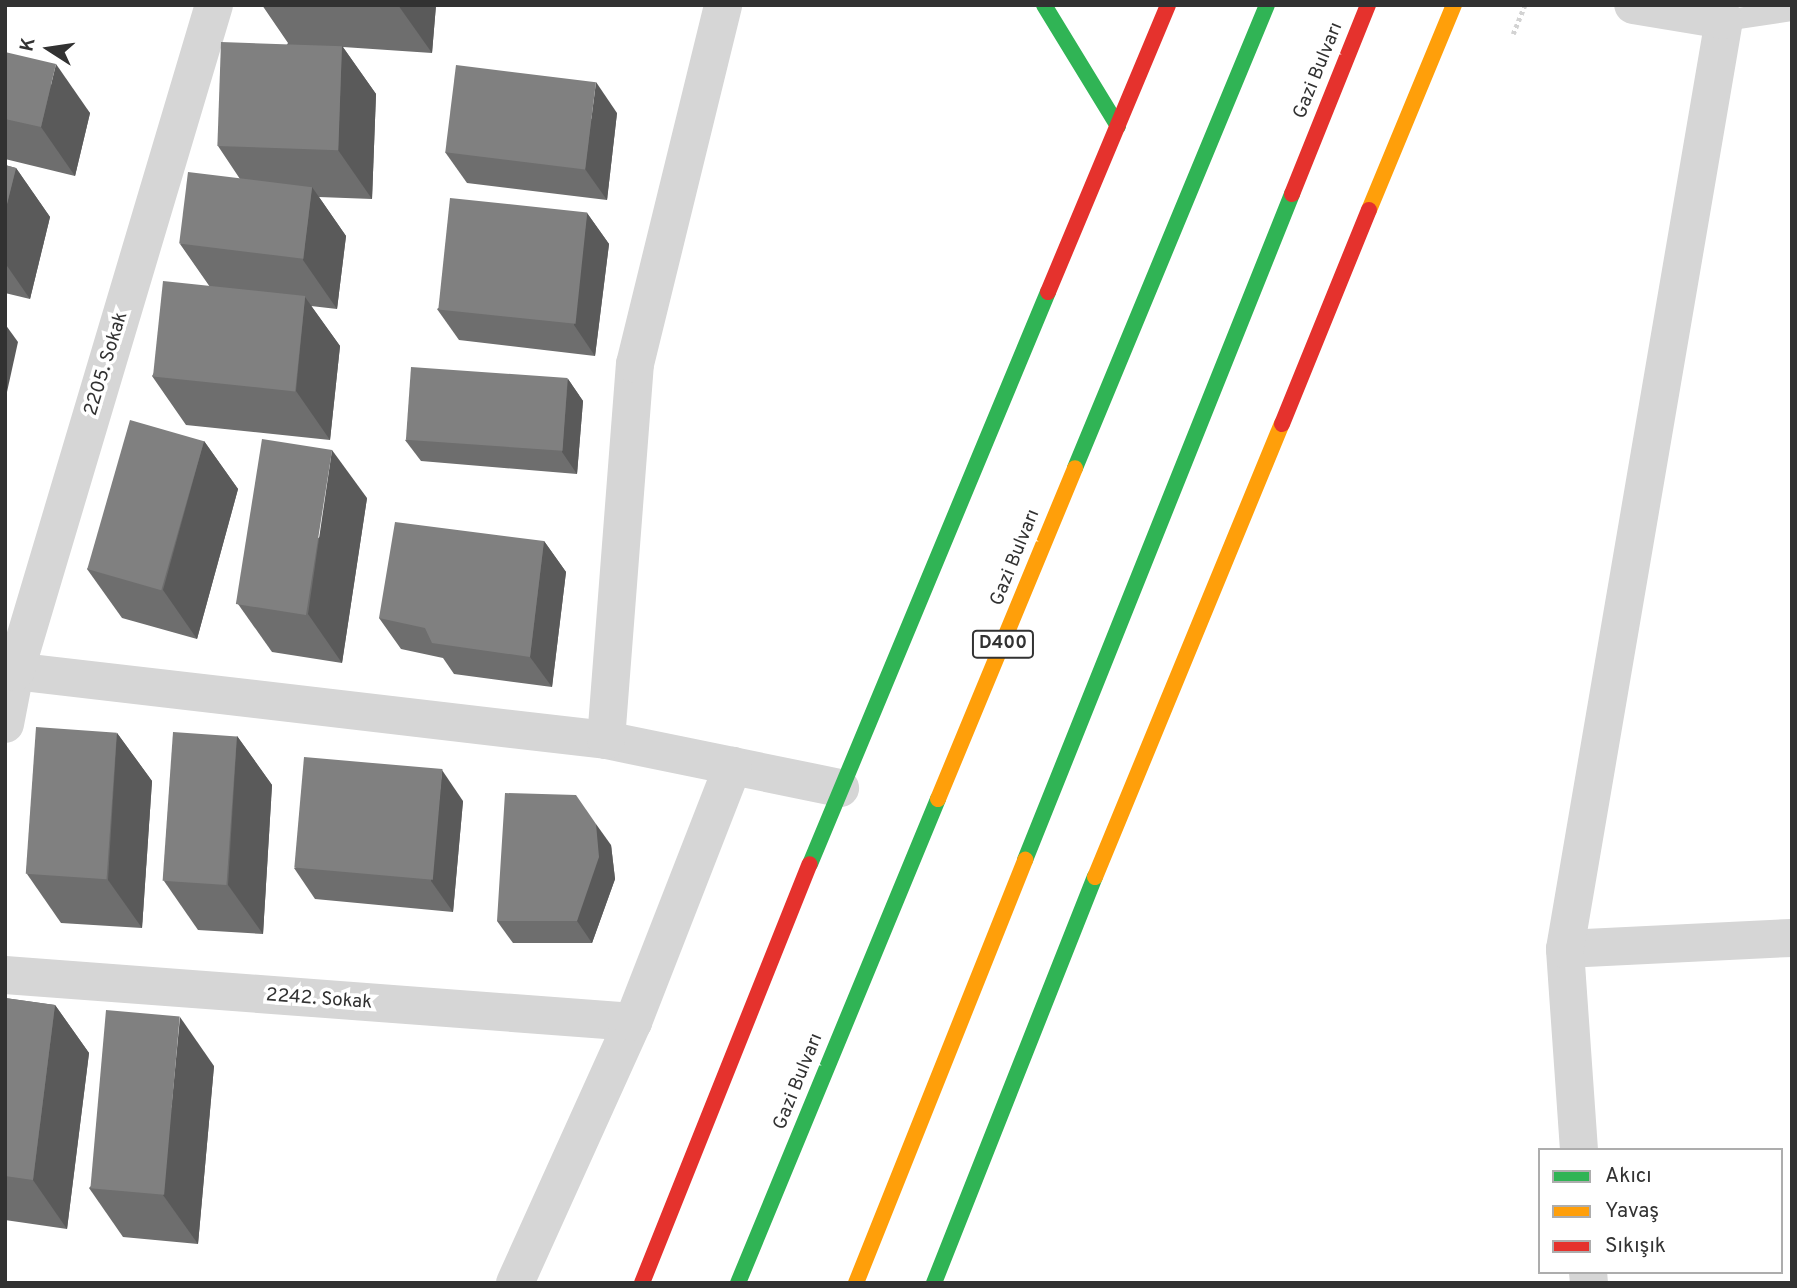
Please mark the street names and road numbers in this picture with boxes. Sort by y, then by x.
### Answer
street label: Gazi Bulvarı [1289,20,1349,122]
street label: 2205. Sokak [80,309,134,419]
street label: Gazi Bulvarı [986,507,1046,609]
road number: D400 [972,630,1034,658]
street label: 2242. Sokak [265,985,373,1015]
street label: Gazi Bulvarı [769,1031,829,1133]

